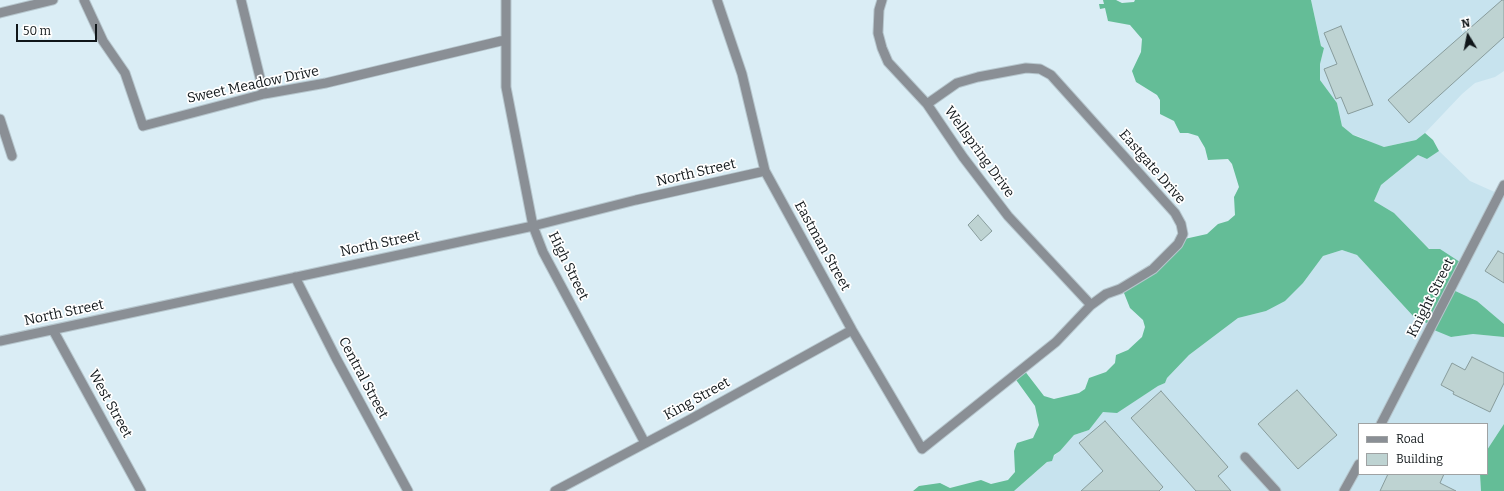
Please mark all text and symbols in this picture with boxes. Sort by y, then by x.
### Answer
scale bar [18,16,99,42]
north arrow [1448,16,1488,56]
text: N [1461,17,1471,31]
text: 50 m [23,24,51,38]
street label: Sweet Meadow Drive [186,63,320,107]
street label: Wellspring Drive [940,103,1018,201]
street label: Eastgate Drive [1115,126,1189,208]
street label: North Street [655,156,737,190]
street label: Eastman Street [790,198,854,294]
street label: North Street [339,227,421,261]
street label: High Street [544,229,592,303]
street label: Knight Street [1404,256,1458,340]
street label: North Street [23,296,105,330]
street label: Central Street [334,334,392,422]
street label: West Street [84,367,136,441]
street label: King Street [661,374,733,424]
legend [1358,423,1488,475]
text: Road [1396,432,1424,446]
text: Building [1396,452,1443,466]

